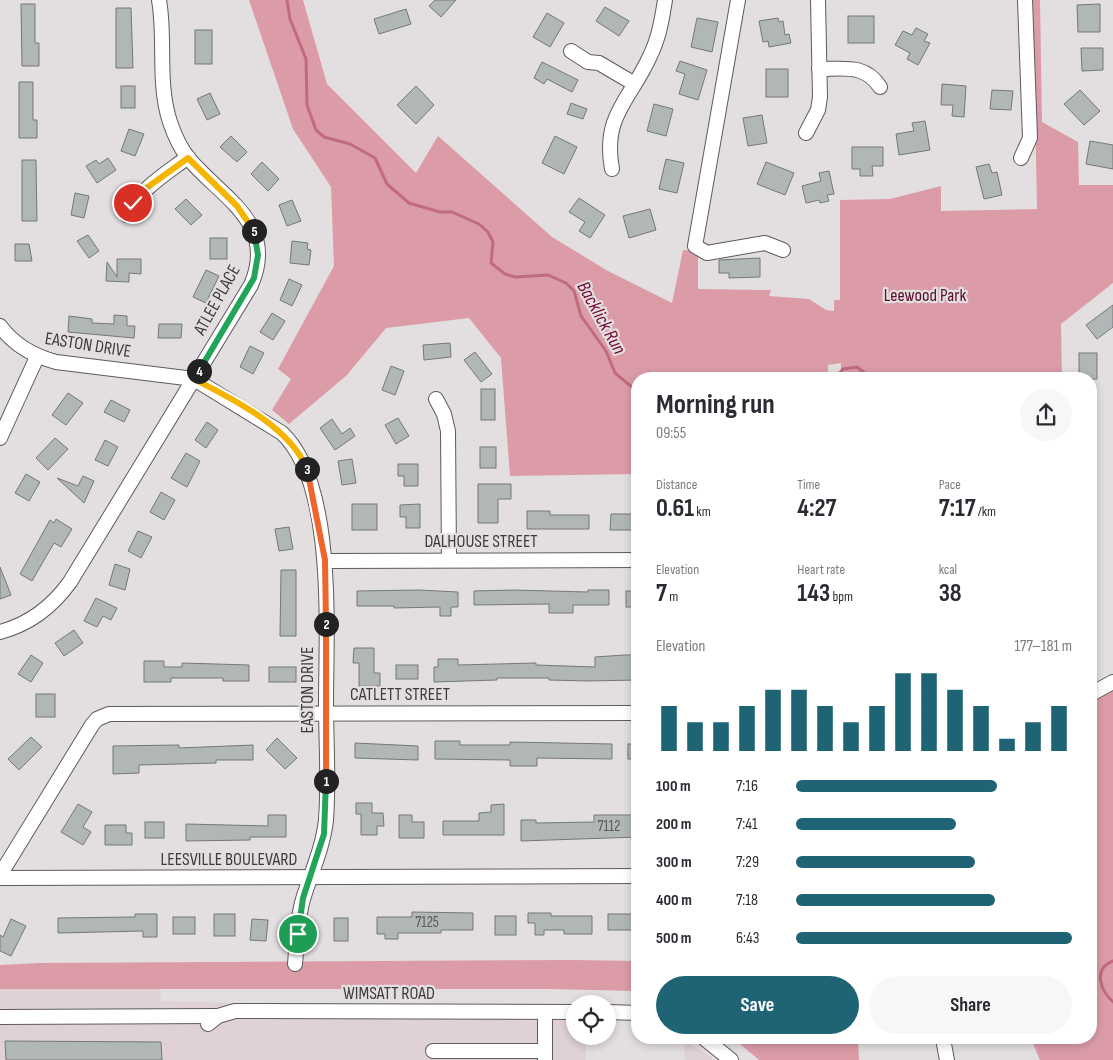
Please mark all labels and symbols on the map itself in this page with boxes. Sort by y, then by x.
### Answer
pin [112,182,154,224]
pin: 5 [242,218,266,244]
street label: ATLEE PLACE [189,261,245,340]
water label: Backlick Run [572,278,630,358]
park label: Leewood Park [884,285,966,306]
street label: EASTON DRIVE [43,328,133,362]
pin: 4 [186,358,212,384]
pin: 3 [294,456,320,482]
street label: DALHOUSE STREET [424,531,538,552]
pin: 2 [314,612,338,636]
street label: EASTON DRIVE [297,647,318,733]
street label: CATLETT STREET [350,684,450,705]
pin: 1 [314,768,338,794]
house number: 7112 [598,817,620,836]
street label: LEESVILLE BOULEVARD [161,849,297,870]
pin [277,913,319,955]
house number: 7125 [415,913,439,932]
street label: WIMSATT ROAD [343,983,435,1004]

